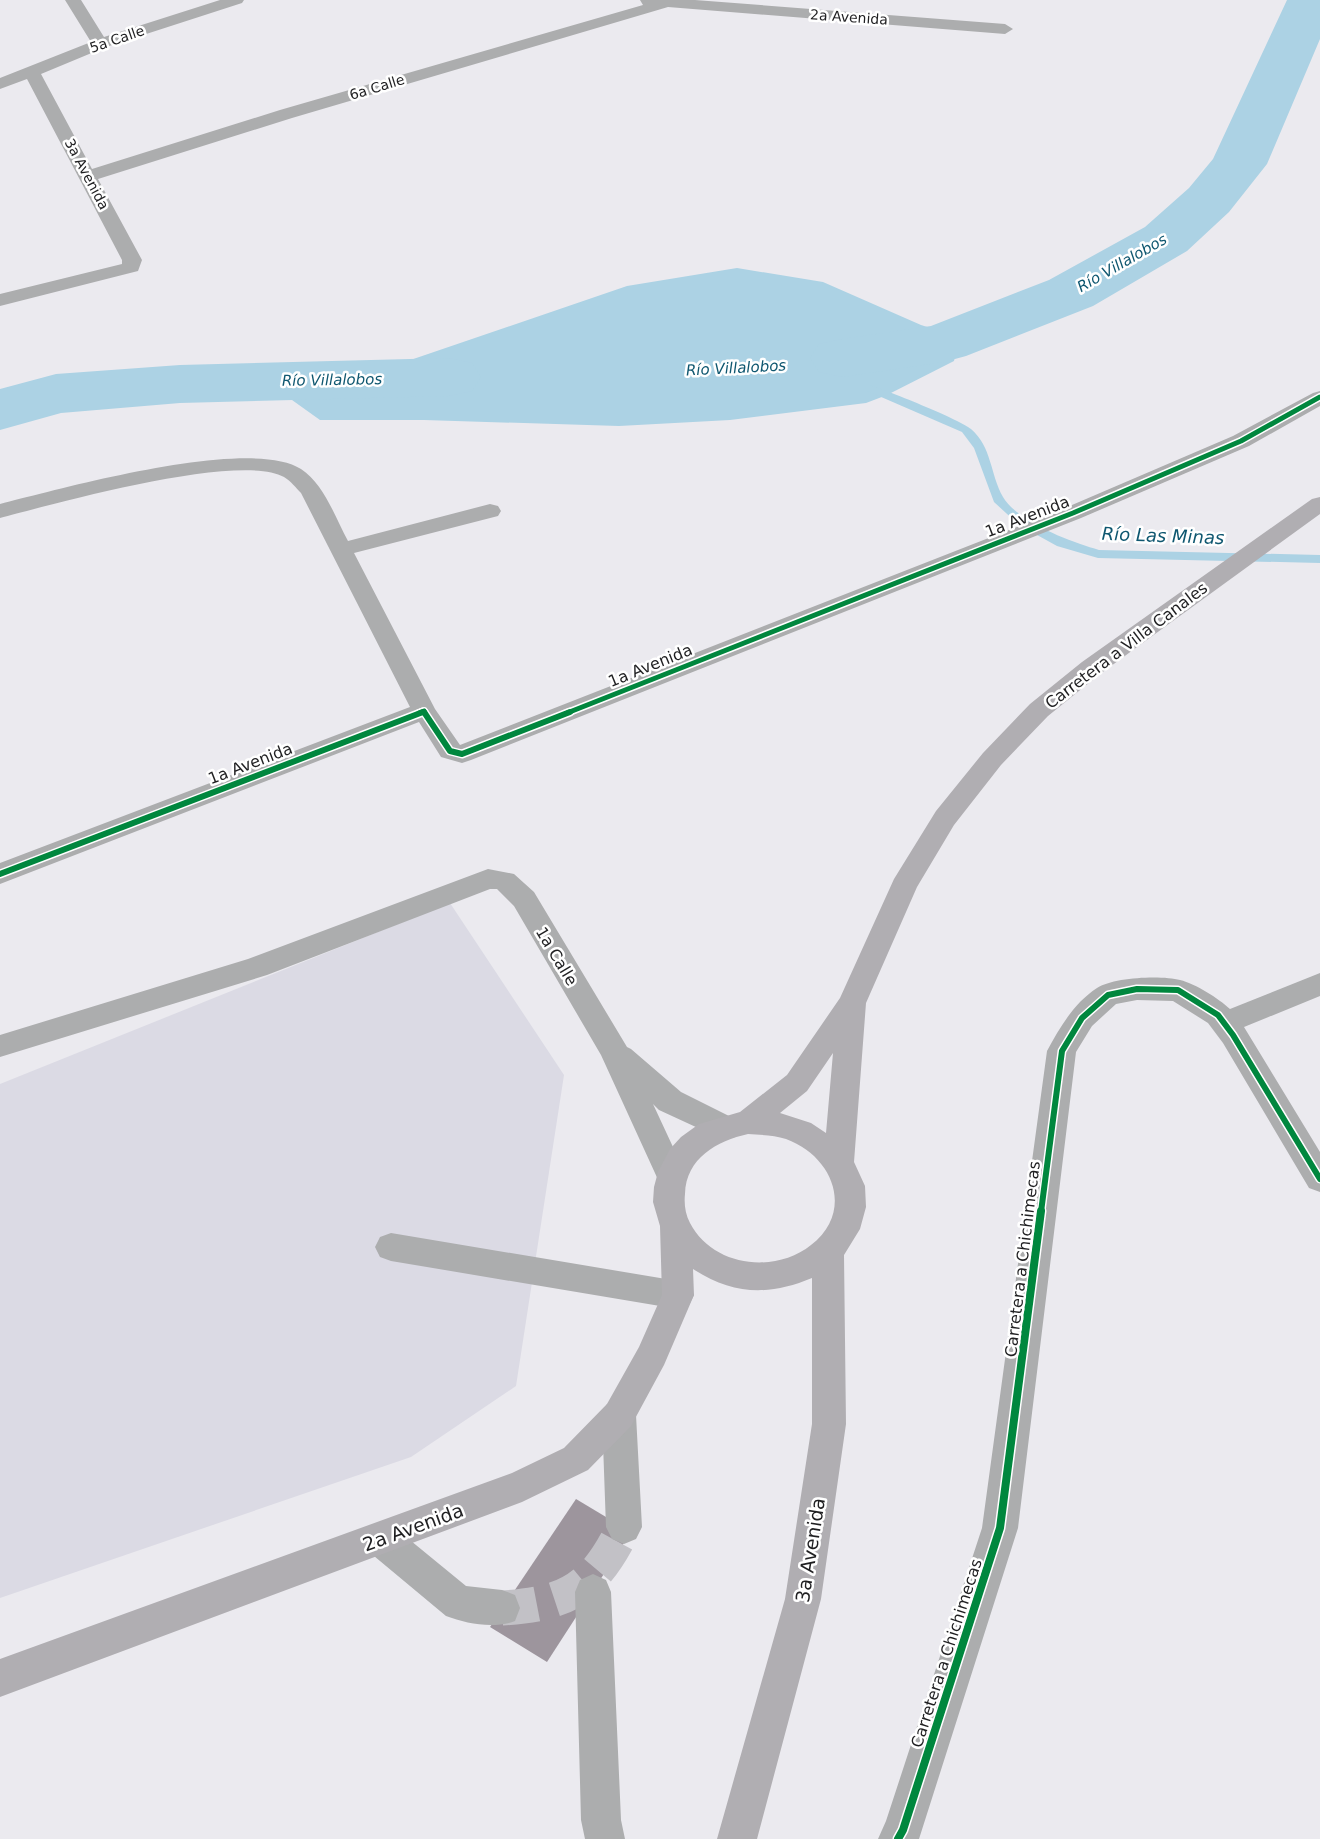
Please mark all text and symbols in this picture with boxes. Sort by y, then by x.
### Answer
street label: 2a Avenida [810,6,888,28]
street label: 5a Calle [88,22,146,56]
street label: 6a Calle [348,71,406,103]
street label: 3a Avenida [62,136,112,212]
water label: Río Villalobos [1074,230,1170,296]
water label: Río Villalobos [685,356,787,380]
water label: Río Villalobos [282,370,383,390]
street label: 1a Avenida [982,492,1072,541]
water label: Río Las Minas [1101,523,1225,548]
street label: Carretera a Villa Canales [1041,578,1211,713]
street label: 1a Avenida [605,640,695,691]
street label: 1a Avenida [205,739,295,788]
street label: 1a Calle [532,924,581,989]
street label: Carretera a Chichimecas [1001,1160,1044,1358]
street label: 3a Avenida [791,1496,829,1604]
street label: 2a Avenida [360,1499,466,1555]
street label: Carretera a Chichimecas [907,1556,986,1750]

